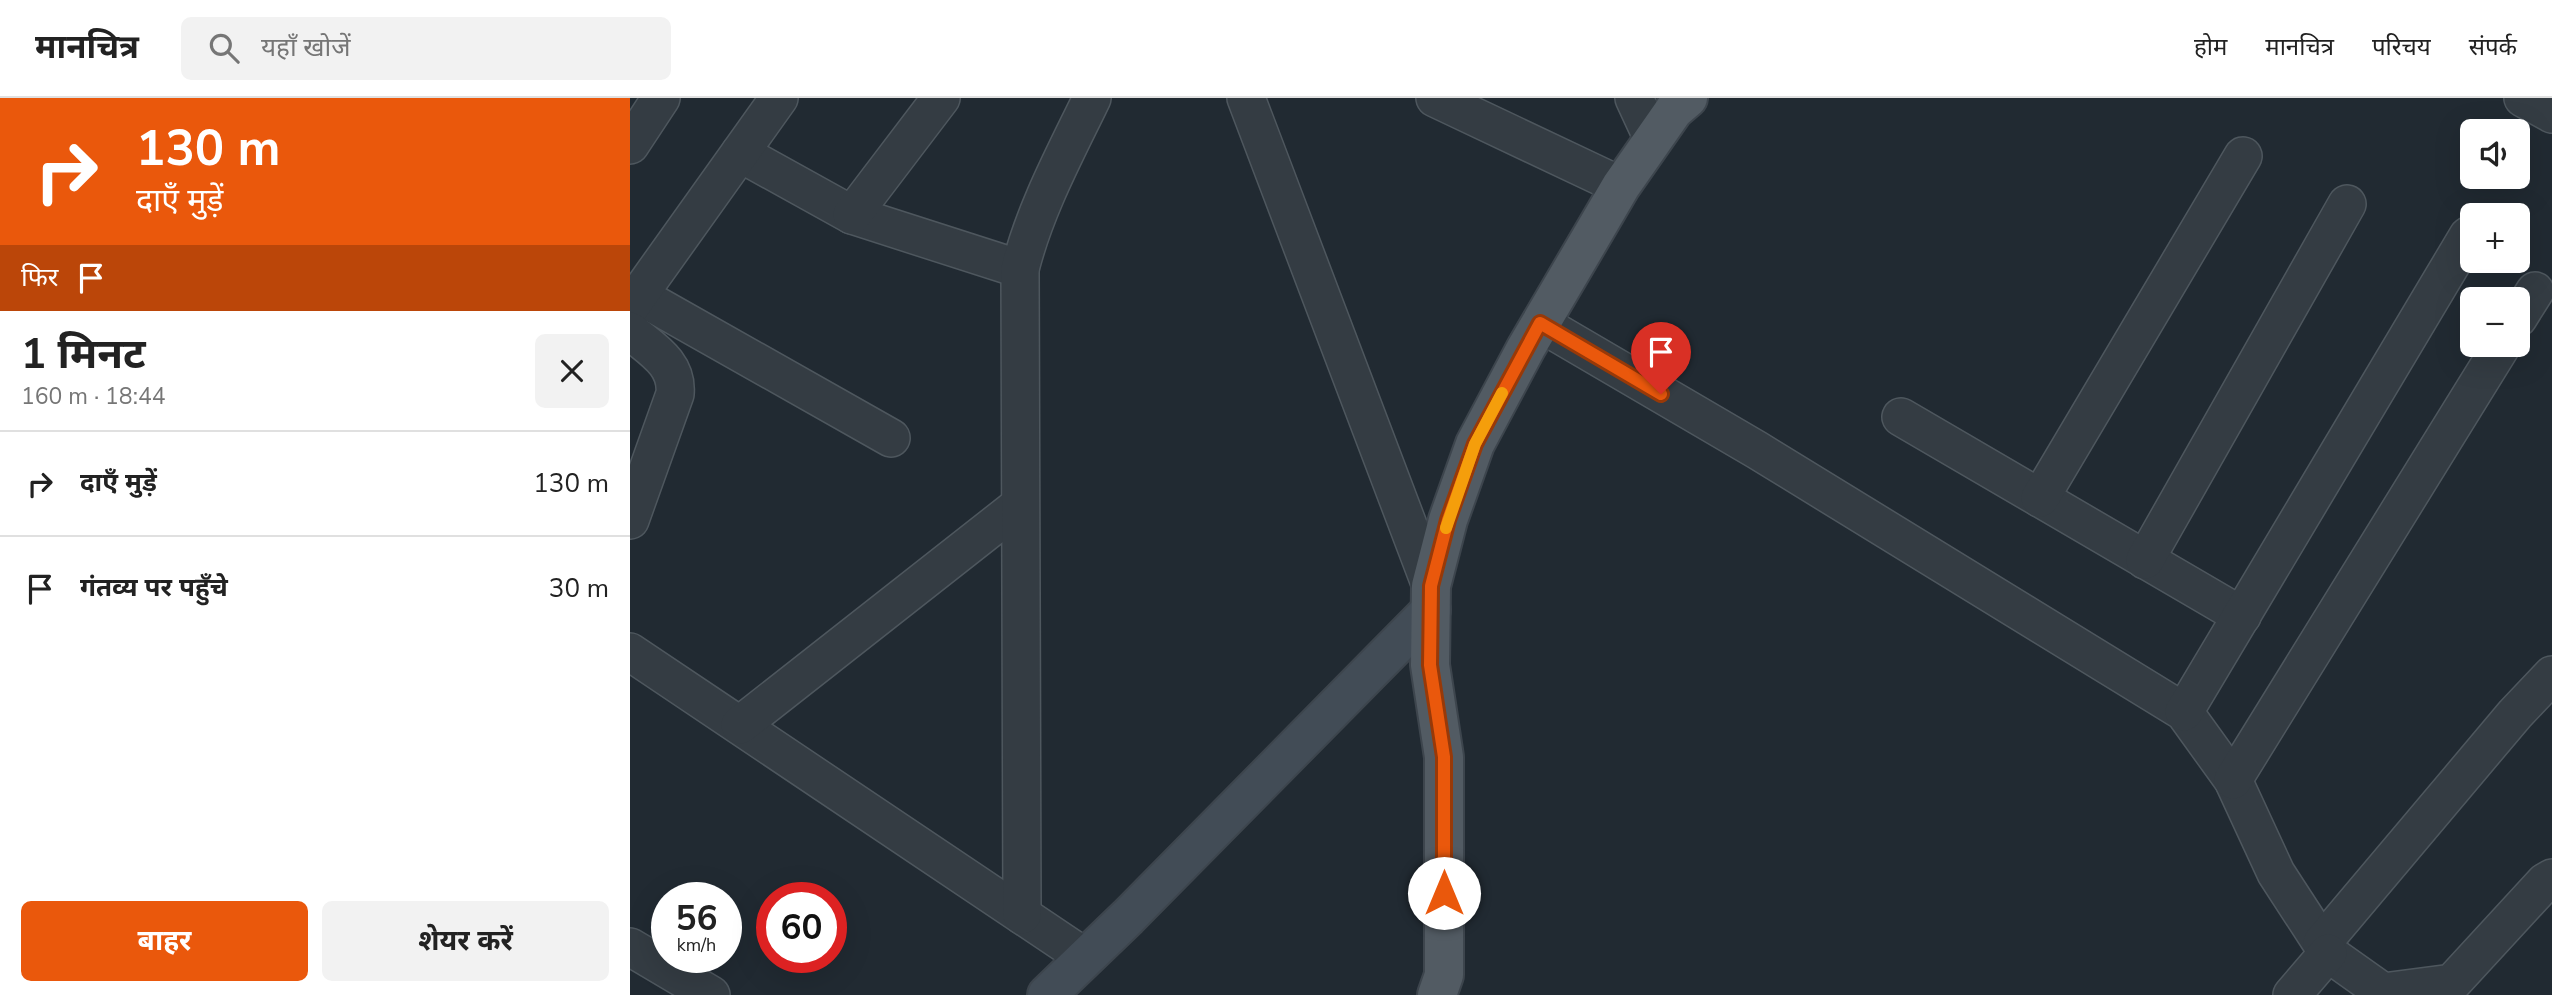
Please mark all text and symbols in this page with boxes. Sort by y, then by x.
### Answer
search box [181,17,671,80]
text: मानचित्र [35,25,139,70]
icon: search [205,29,243,67]
text: यहाँ खोजें [261,30,351,65]
text: होम [2194,31,2227,63]
text: मानचित्र [2265,31,2334,63]
text: परिचय [2372,31,2431,63]
text: संपर्क [2469,31,2517,63]
text: 130 m [136,115,280,182]
map controls [2460,119,2530,357]
button: sound [2460,119,2530,189]
icon: right [21,126,112,217]
text: दाएँ मुड़ें [136,179,223,222]
button: + [2460,203,2530,273]
icon: arrive [72,259,110,297]
text: फिर [21,260,58,295]
button: − [2460,287,2530,357]
pin [1631,322,1691,394]
text: 1 मिनट [21,326,146,383]
icon: arrive [1642,333,1680,371]
button: close [535,334,609,408]
text: 160 m · 18:44 [21,381,166,412]
icon: right [21,465,59,503]
text: दाएँ मुड़ें [80,465,157,500]
text: 130 m [533,466,609,501]
icon: arrive [21,570,59,608]
text: गंतव्य पर पहुँचे [80,570,228,605]
text: 30 m [549,571,609,606]
position arrow [1407,856,1481,930]
speed limit sign: 60 [756,882,847,973]
text: 56 [675,895,718,942]
button: बाहर [21,901,308,981]
button: शेयर करें [322,901,609,981]
text: km/h [677,933,716,957]

